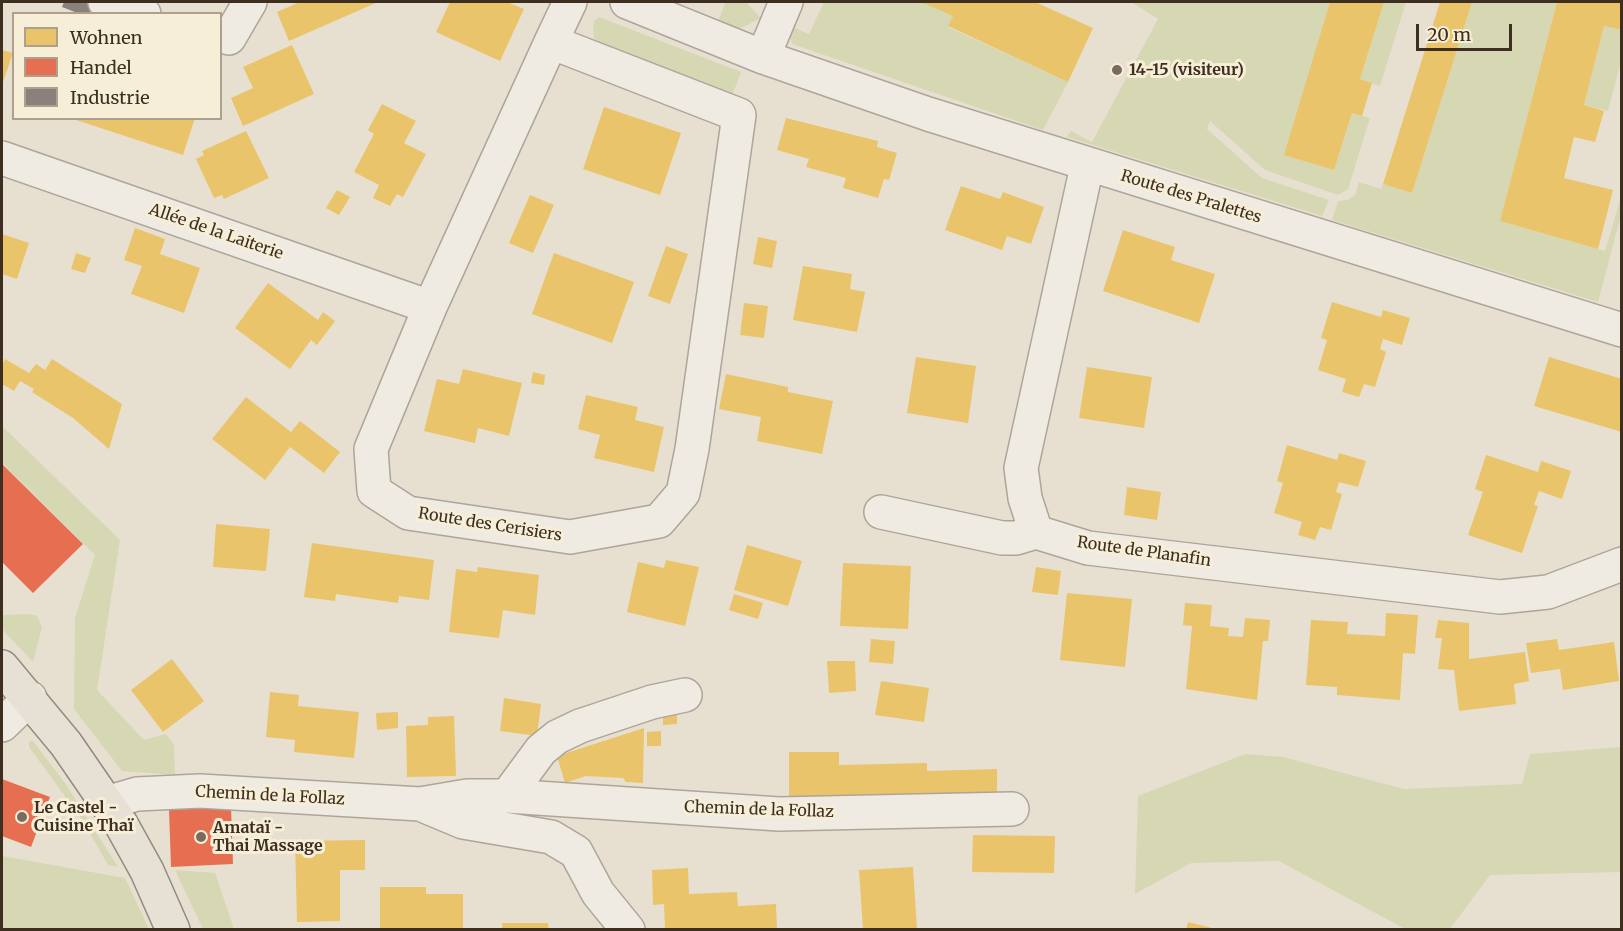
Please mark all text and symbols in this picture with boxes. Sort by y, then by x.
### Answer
legend [12,12,222,120]
scale bar [1419,12,1515,50]
text: 20 m [1427,23,1471,46]
text: Wohnen [70,26,143,49]
text: Handel [70,56,132,79]
place label: 14-15 (visiteur) [1129,60,1244,80]
marker: 14-15 (visiteur) [1110,63,1124,77]
text: Industrie [70,86,150,109]
street label: Route des Pralettes [1118,166,1264,228]
street label: Allée de la Laiterie [146,200,286,264]
street label: Route des Cerisiers [417,504,563,546]
street label: Route de Planafin [1076,533,1212,571]
street label: Chemin de la Follaz [195,782,345,810]
place label: Le Castel - Cuisine Thaï [34,798,133,836]
street label: Chemin de la Follaz [684,798,834,822]
marker: Le Castel - Cuisine Thaï [15,810,29,824]
place label: Amataï - Thai Massage [213,818,323,856]
marker: Amataï - Thai Massage [194,830,208,844]

